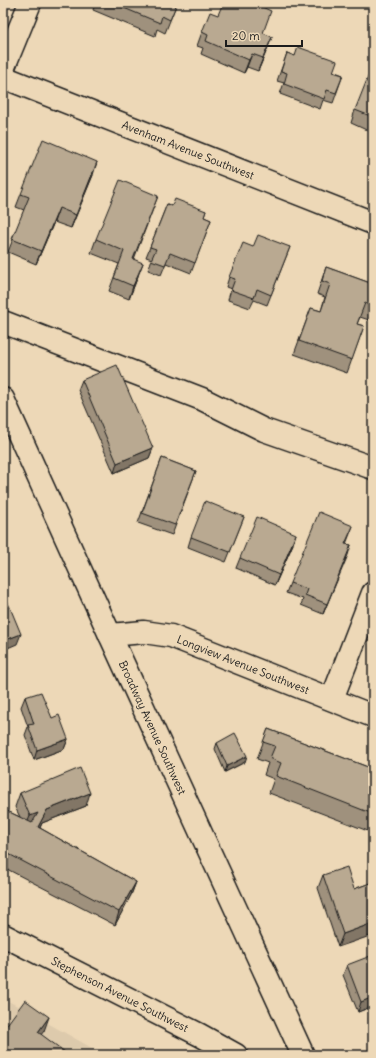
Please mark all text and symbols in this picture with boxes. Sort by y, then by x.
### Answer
scale bar [226,22,302,48]
text: 20 m [232,28,260,43]
street label: Avenham Avenue Southwest [120,118,257,183]
street label: Longview Avenue Southwest [175,632,312,697]
street label: Broadway Avenue Southwest [116,658,189,797]
street label: Stephenson Avenue Southwest [49,954,191,1035]

